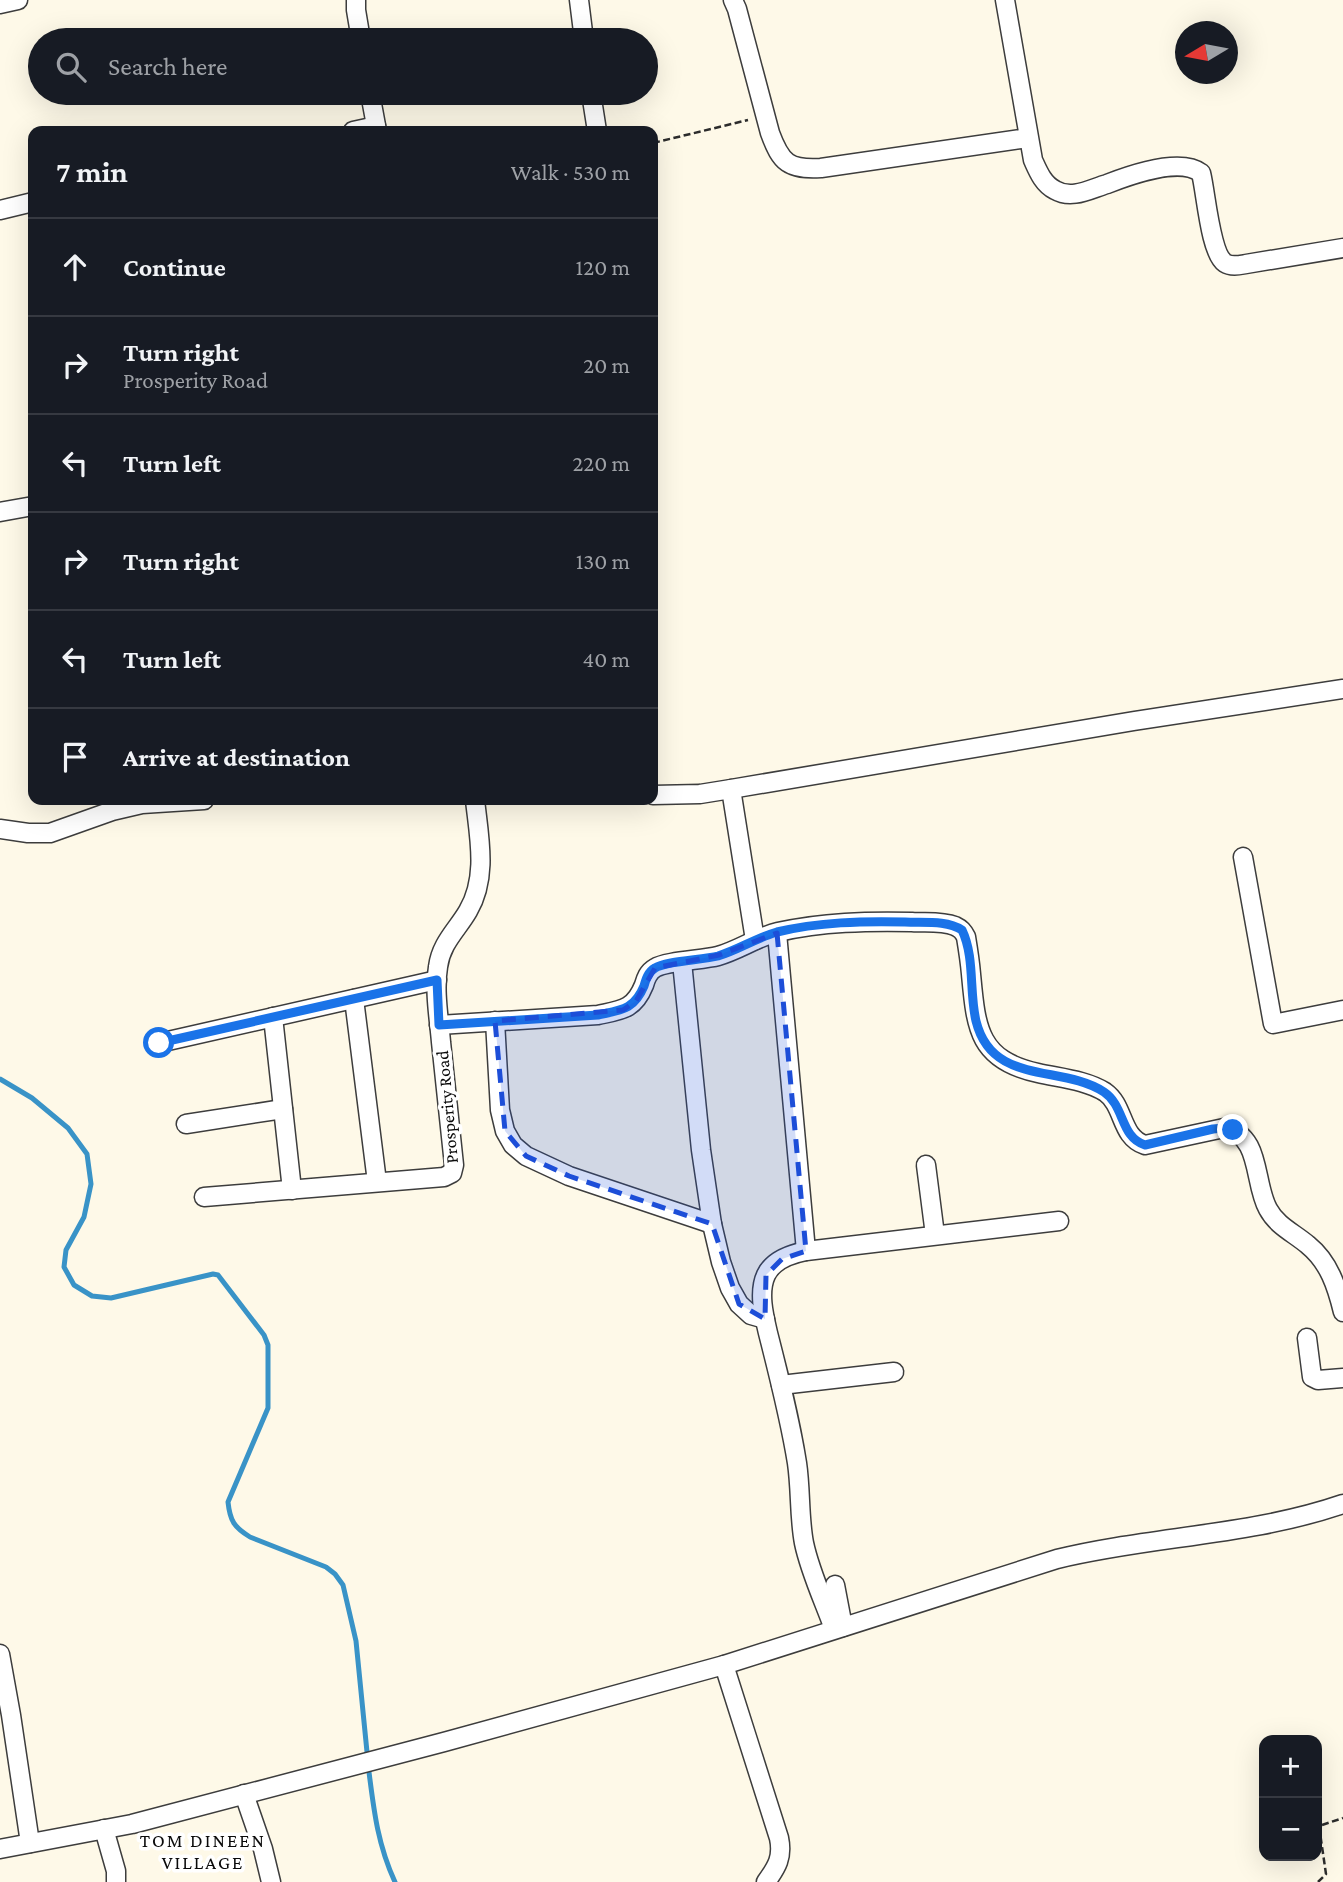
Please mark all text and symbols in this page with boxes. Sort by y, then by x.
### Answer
north arrow [1175,21,1238,84]
search box [28,28,658,105]
icon: search [52,48,90,86]
text: Search here [108,52,227,81]
text: 7 min [56,155,128,188]
text: Walk · 530 m [511,159,630,185]
icon: ahead [56,248,94,286]
text: Continue [123,253,226,282]
text: 120 m [576,254,630,280]
text: Turn right [123,338,239,367]
icon: right [56,346,94,384]
text: 20 m [583,352,630,378]
text: Prosperity Road [123,367,268,393]
icon: left [56,444,94,482]
text: Turn left [123,449,221,478]
text: 220 m [572,450,630,476]
icon: right [56,542,94,580]
text: Turn right [123,547,239,576]
text: 130 m [576,548,630,574]
icon: left [56,640,94,678]
text: Turn left [123,645,221,674]
text: 40 m [582,646,630,672]
icon: arrive [56,738,94,776]
text: Arrive at destination [123,743,350,772]
route start [143,1027,174,1058]
street label: Prosperity Road [432,1049,462,1164]
route end [1217,1114,1248,1145]
map controls [1259,1735,1322,1861]
button: + [1259,1735,1322,1798]
button: − [1259,1798,1322,1861]
district label: TOM DINEEN VILLAGE [140,1830,266,1873]

